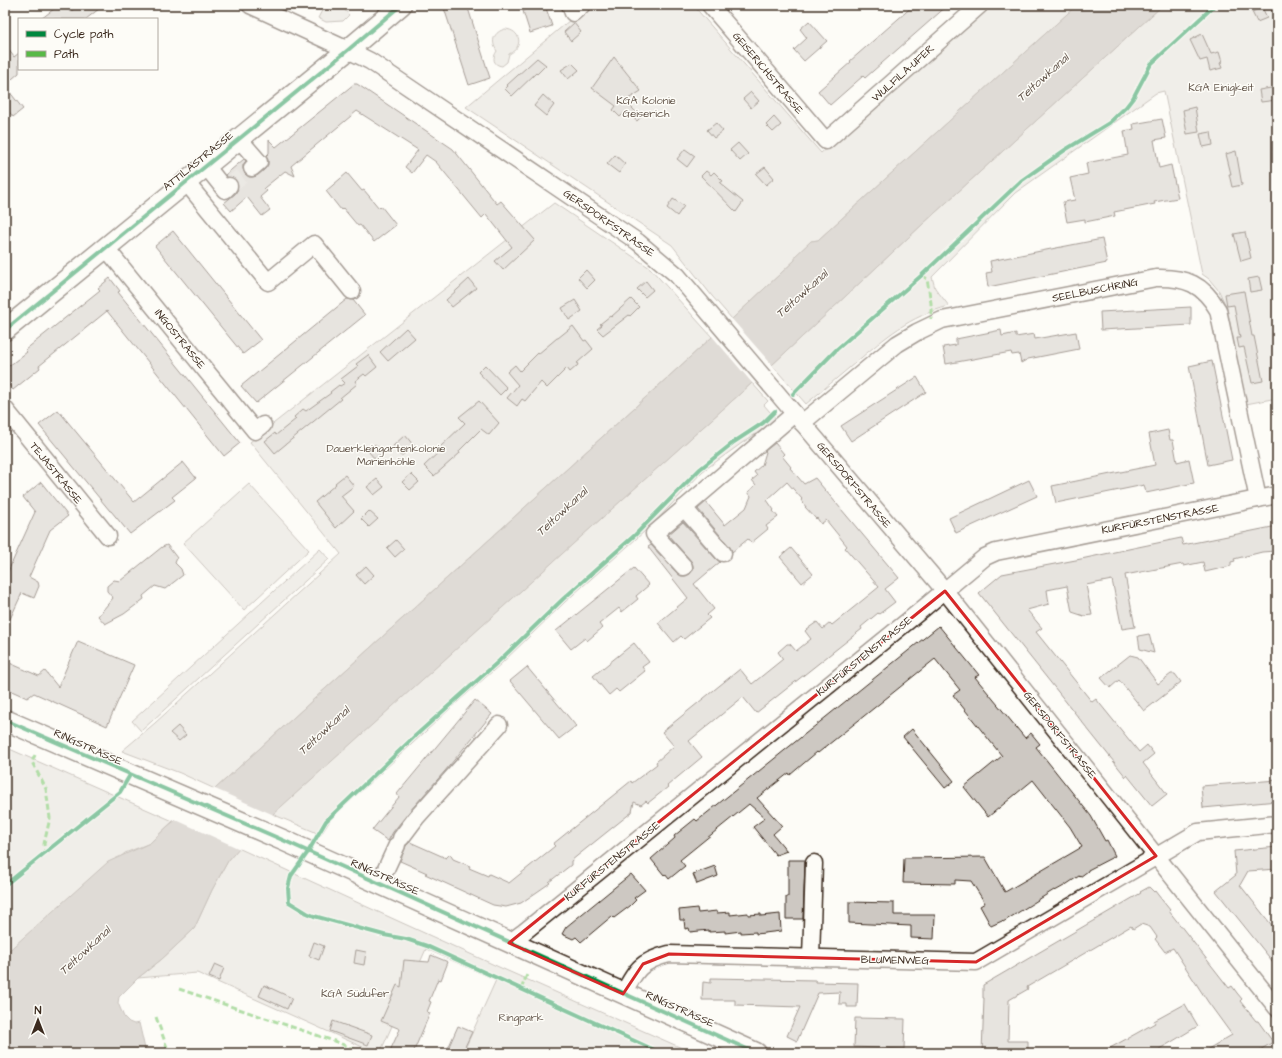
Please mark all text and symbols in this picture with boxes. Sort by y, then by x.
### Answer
legend [18,18,158,70]
text: Cycle path [54,26,113,44]
street label: GEISERICHSTRASSE [729,29,807,118]
street label: WULFILA-UFER [868,41,938,105]
text: Path [54,46,79,63]
water label: Teltowkanal [1013,49,1074,106]
park label: KGA Einigkeit [1188,80,1254,96]
park label: KGA Kolonie Geiserich [616,93,676,121]
street label: ATTILASTRASSE [160,128,237,194]
street label: GERSDORFSTRASSE [560,186,658,261]
water label: Teltowkanal [772,265,833,322]
street label: SEELBUSCHRING [1051,274,1140,306]
street label: INGOSTRASSE [151,306,209,372]
street label: TEJASTRASSE [26,439,86,508]
street label: GERSDORFSTRASSE [813,439,895,532]
park label: Dauerkleingartenkolonie Marienhöhle [326,441,446,469]
water label: Teltowkanal [533,482,593,540]
street label: KURFÜRSTENSTRASSE [1100,500,1220,538]
street label: KURFÜRSTENSTRASSE [813,612,915,699]
street label: GERSDORFSTRASSE [1020,688,1100,782]
water label: Teltowkanal [295,701,355,759]
street label: RINGSTRASSE [51,725,125,769]
street label: KURFÜRSTENSTRASSE [561,817,663,904]
street label: RINGSTRASSE [348,855,422,899]
water label: Teltowkanal [56,921,116,979]
street label: BLUMENWEG [861,952,930,968]
park label: KGA Südufer [321,986,389,1001]
street label: RINGSTRASSE [643,987,717,1031]
north arrow [18,1000,58,1040]
text: N [35,1003,42,1018]
park label: Ringpark [498,1010,544,1026]

